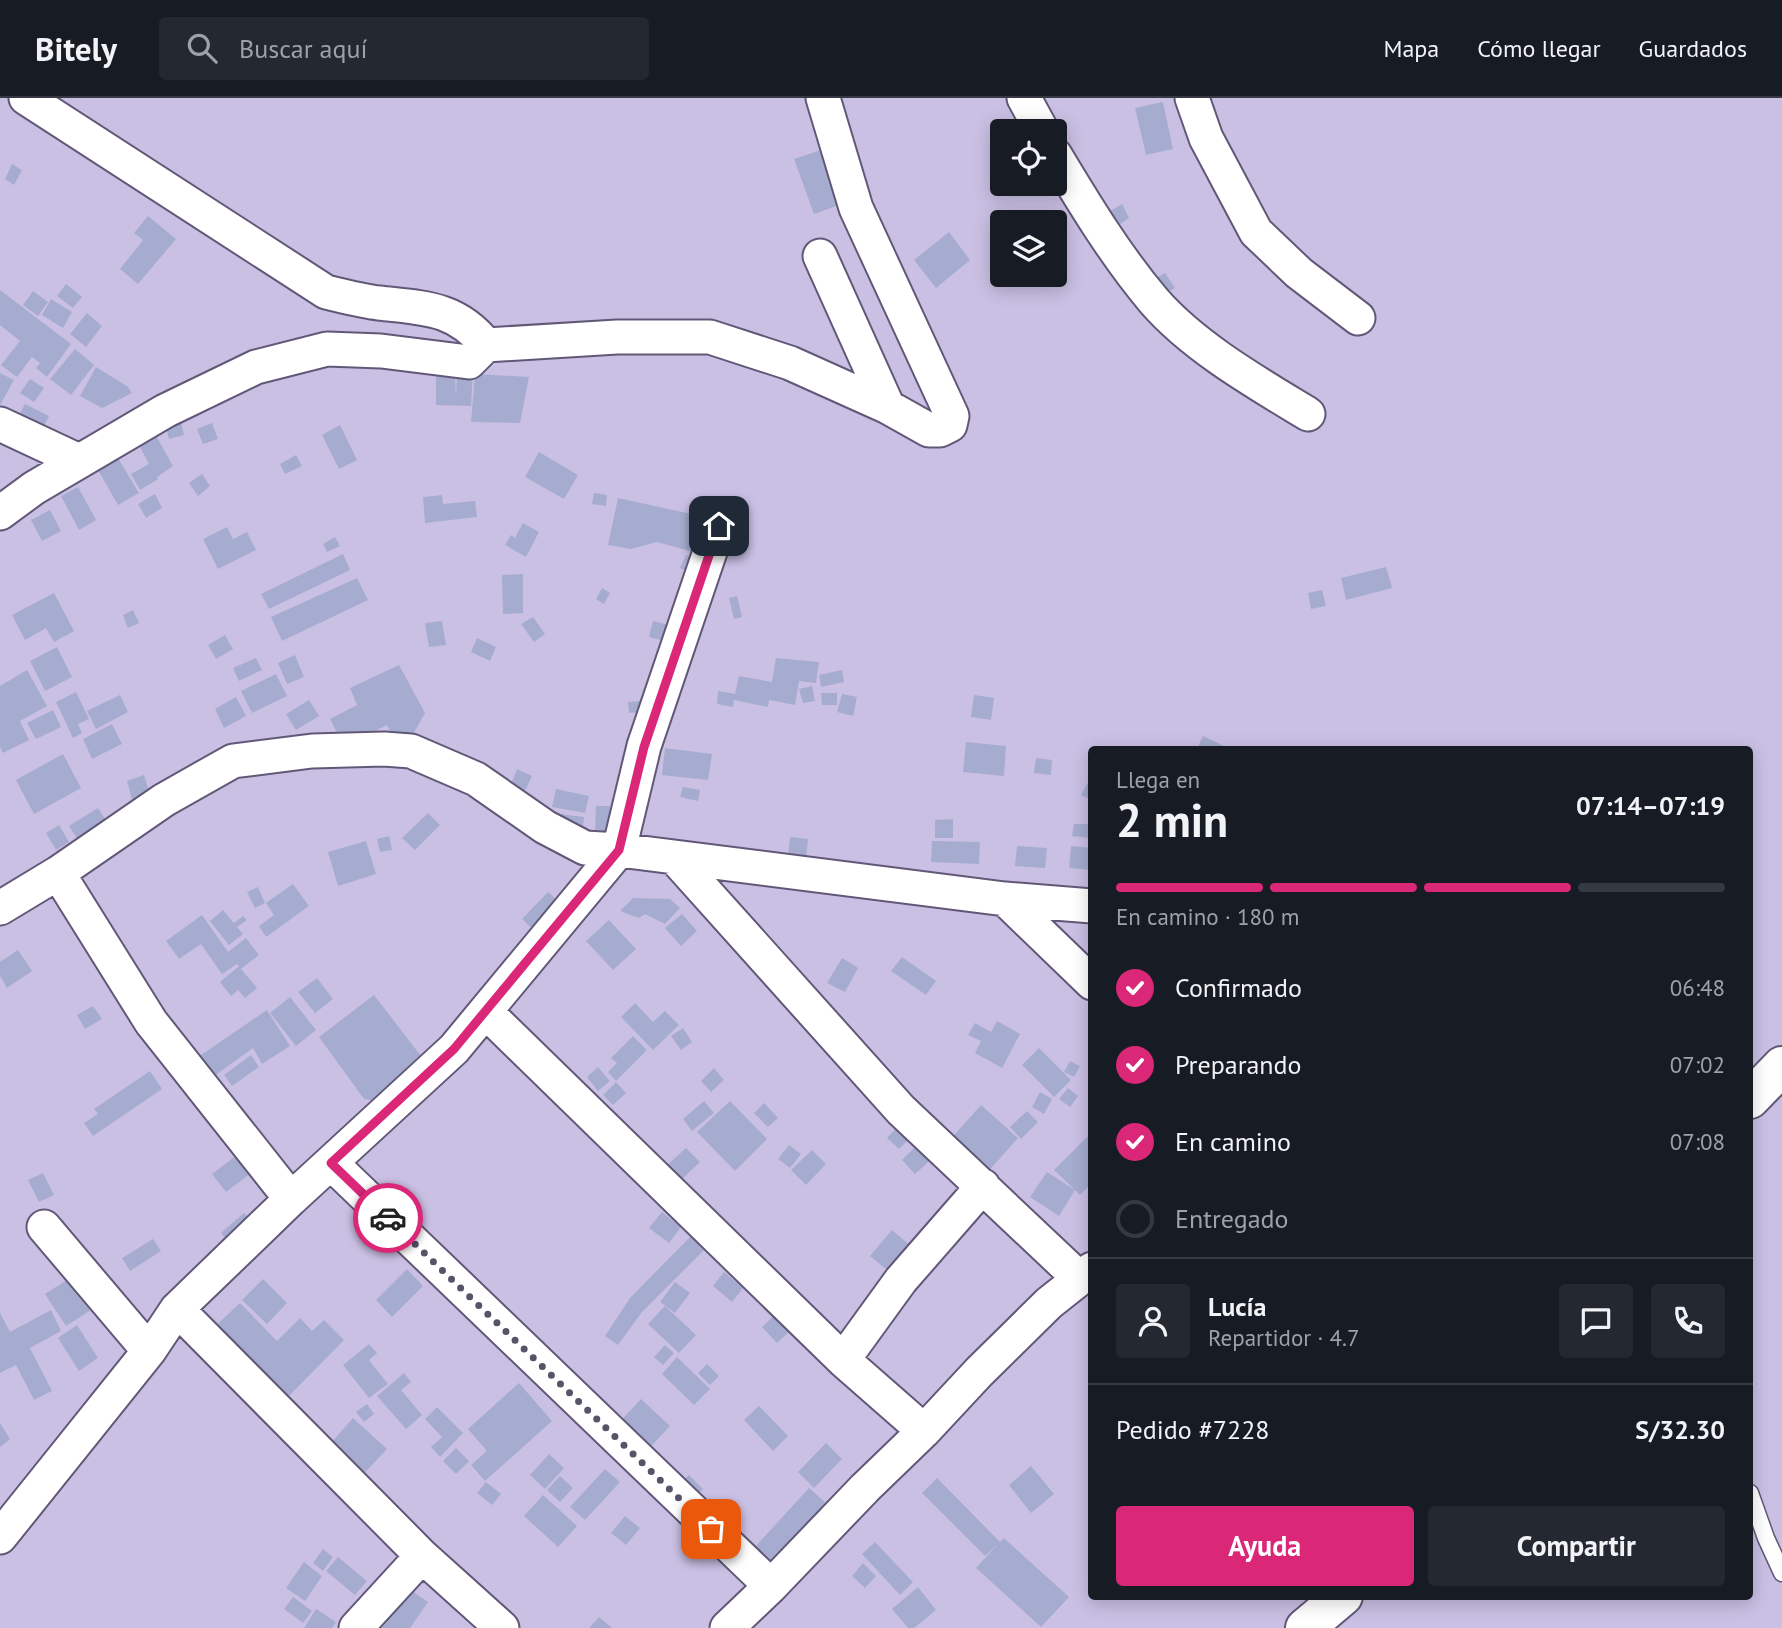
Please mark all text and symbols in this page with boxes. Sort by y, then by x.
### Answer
search box [159,17,649,80]
text: Bitely [35,27,117,70]
icon: search [183,29,221,67]
text: Buscar aquí [239,32,367,65]
text: Mapa [1383,33,1439,64]
text: Cómo llegar [1477,33,1601,64]
text: Guardados [1639,33,1747,64]
map controls [990,119,1067,287]
button: locate [990,119,1067,196]
button: layers [990,210,1067,287]
pin [689,496,749,556]
icon: home [700,507,738,545]
text: Llega en [1116,765,1200,794]
text: 07:14–07:19 [1576,789,1725,822]
text: 2 min [1116,790,1228,850]
text: En camino · 180 m [1116,902,1299,931]
icon: check [1116,969,1154,1007]
text: Confirmado [1175,971,1302,1004]
text: 06:48 [1670,973,1725,1002]
icon: check [1116,1046,1154,1084]
text: Preparando [1175,1048,1302,1081]
text: 07:02 [1670,1050,1725,1079]
icon: check [1116,1123,1154,1161]
text: En camino [1175,1125,1291,1158]
text: 07:08 [1670,1127,1725,1156]
courier [353,1183,423,1253]
icon: car [369,1199,407,1237]
text: Entregado [1175,1202,1289,1235]
button: person [1116,1284,1190,1358]
button: chat [1559,1284,1633,1358]
button: phone [1651,1284,1725,1358]
text: Lucía [1208,1290,1267,1323]
text: Repartidor · 4.7 [1208,1323,1360,1352]
text: Pedido #7228 [1116,1413,1269,1446]
text: S/32.30 [1635,1413,1725,1446]
pin [681,1499,741,1559]
button: Ayuda [1116,1506,1414,1586]
button: Compartir [1428,1506,1725,1586]
icon: bag [692,1510,730,1548]

